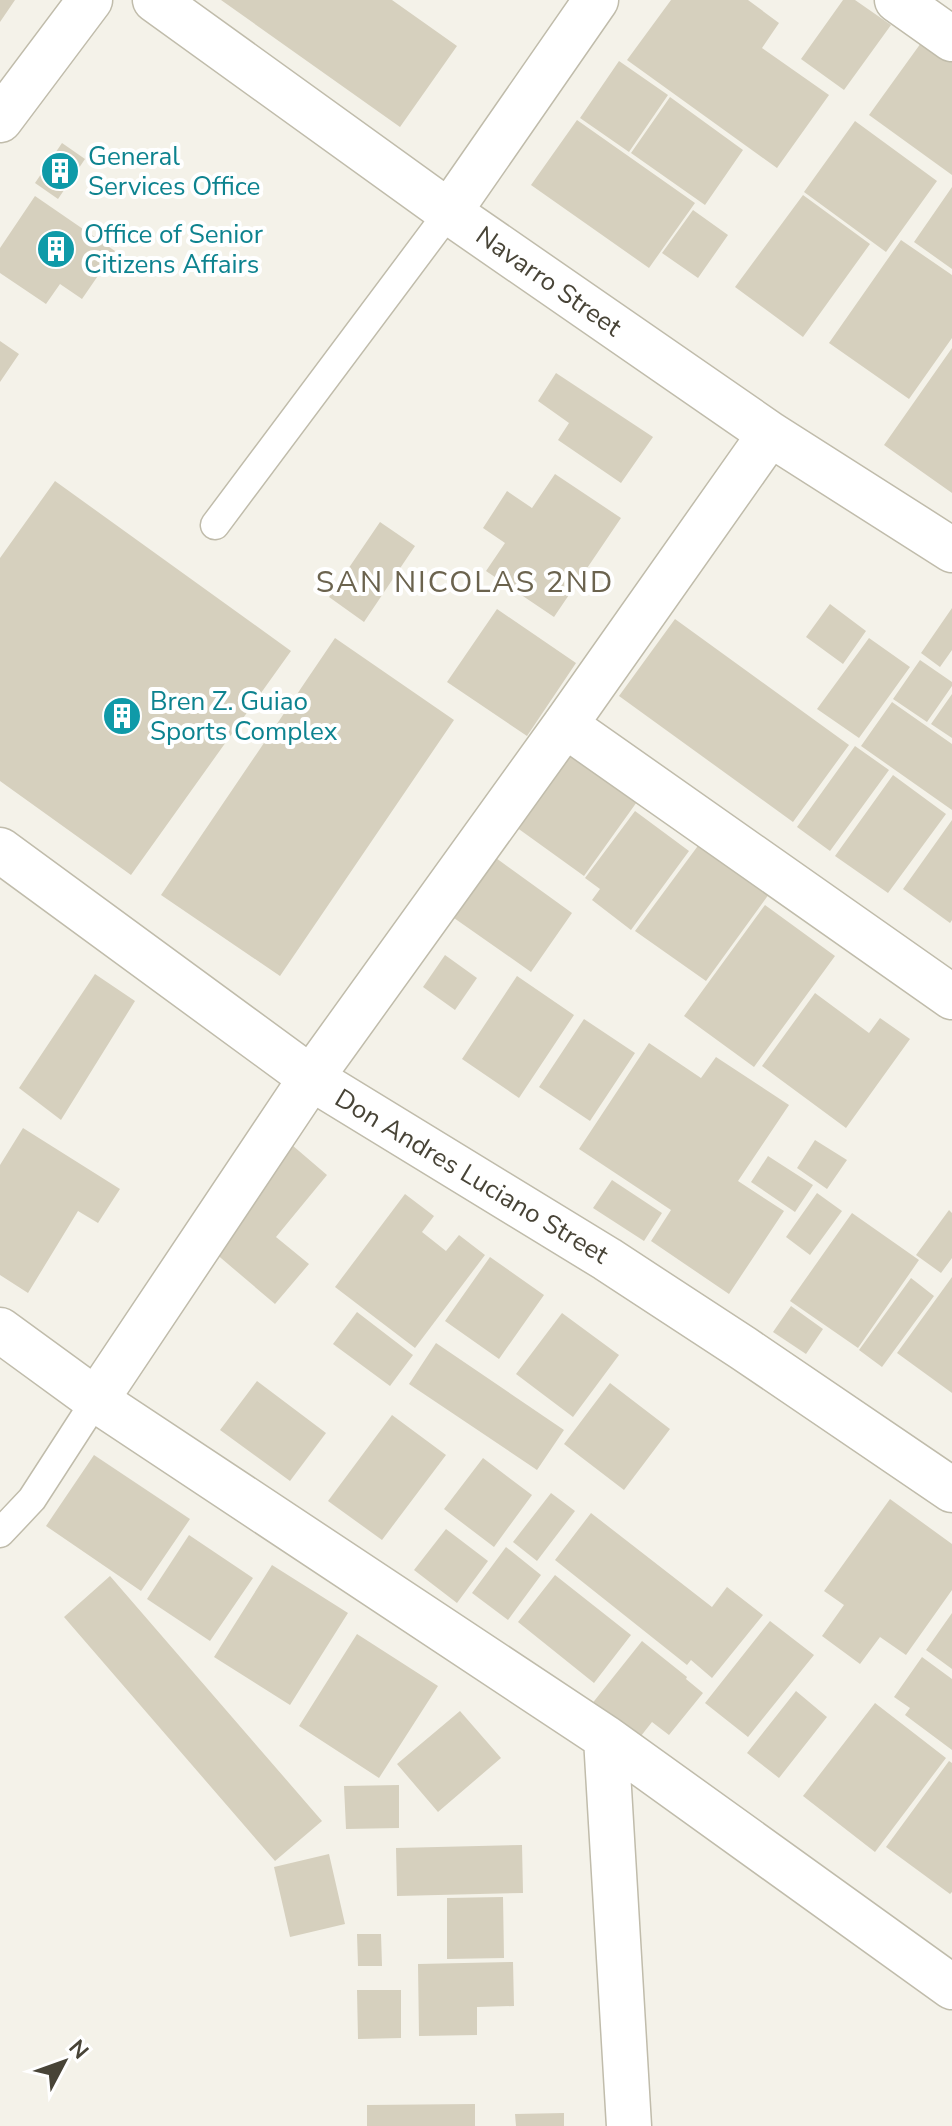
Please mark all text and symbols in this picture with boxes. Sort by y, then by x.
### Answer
place label: General Services Office [88,139,260,204]
building icon: General Services Office [39,150,81,192]
place label: Office of Senior Citizens Affairs [84,217,264,282]
street label: Navarro Street [469,218,629,345]
building icon: Office of Senior Citizens Affairs [35,228,77,270]
district label: SAN NICOLAS 2ND [316,562,614,603]
place label: Bren Z. Guiao Sports Complex [150,684,338,749]
building icon: Bren Z. Guiao Sports Complex [101,695,143,737]
street label: Don Andres Luciano Street [328,1081,616,1273]
north arrow [24,2022,104,2102]
text: N [62,2033,95,2066]

